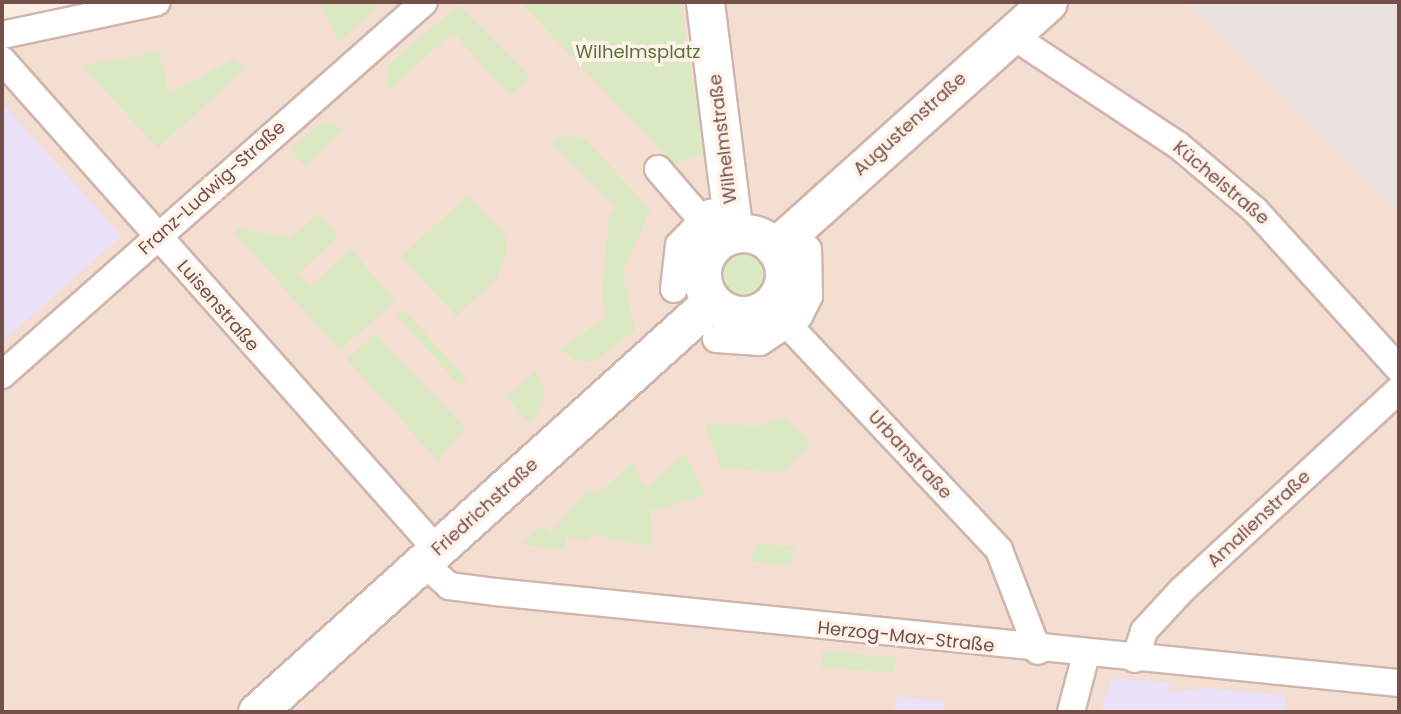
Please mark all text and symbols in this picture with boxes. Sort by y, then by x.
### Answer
park label: Wilhelmsplatz [576,41,700,63]
street label: Augustenstraße [849,68,971,180]
street label: Wilhelmstraße [704,73,742,205]
street label: Franz-Ludwig-Straße [134,116,290,260]
street label: Küchelstraße [1169,137,1273,229]
street label: Luisenstraße [172,256,264,356]
street label: Urbanstraße [864,406,956,504]
street label: Friedrichstraße [427,454,543,560]
street label: Amalienstraße [1203,466,1315,572]
street label: Herzog-Max-Straße [816,617,996,657]

